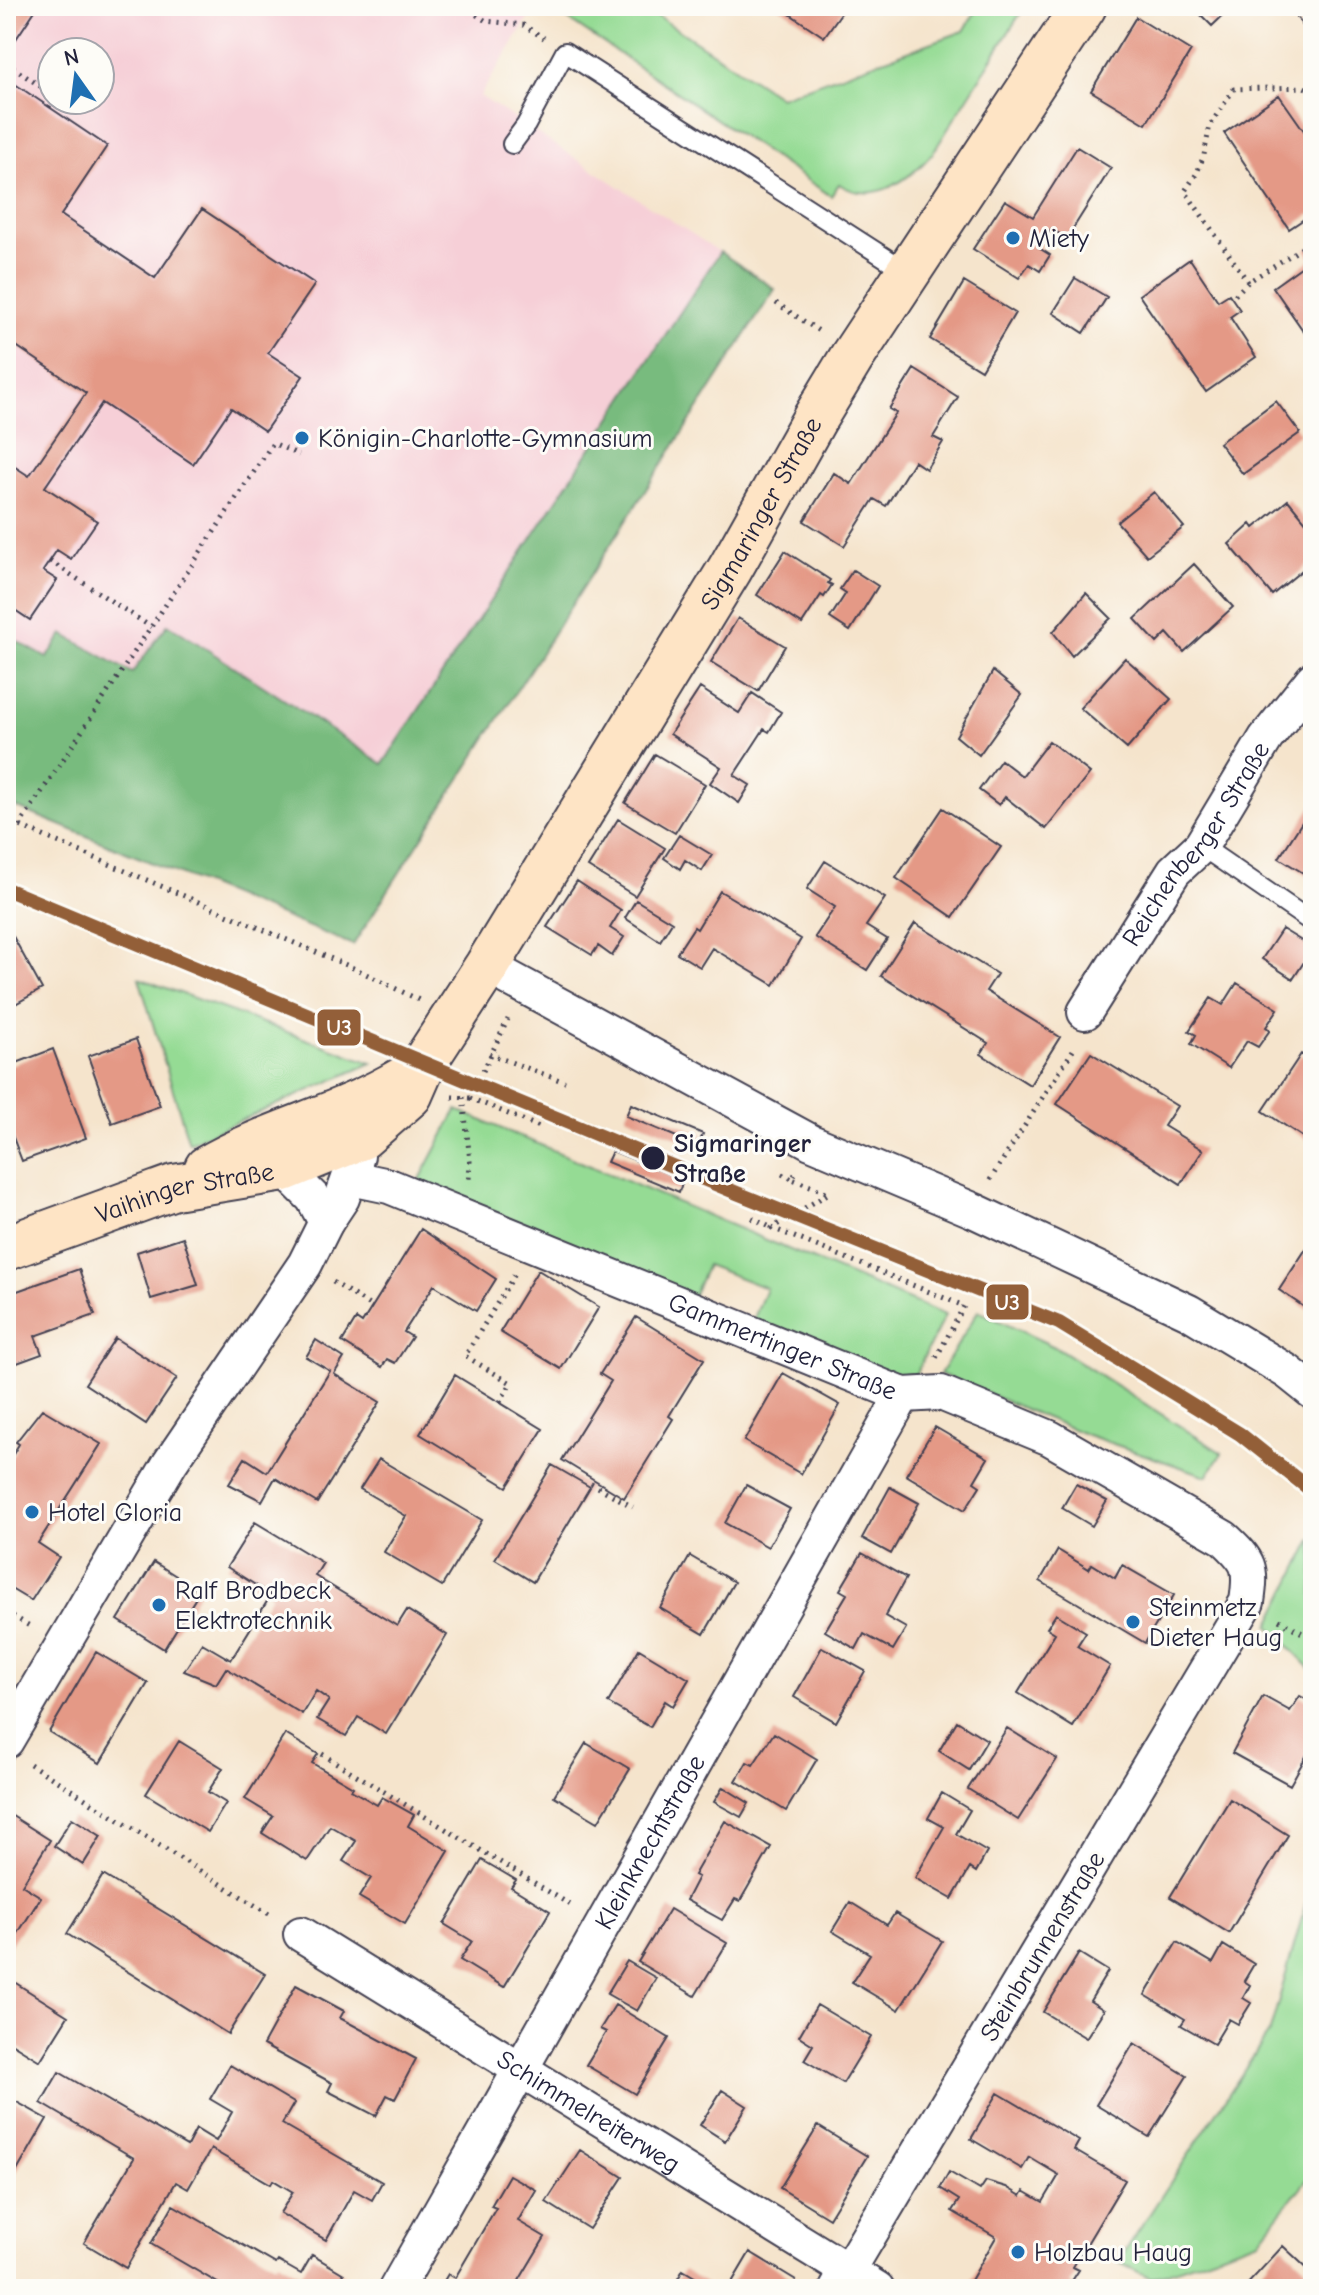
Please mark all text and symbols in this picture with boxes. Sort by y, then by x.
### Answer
north arrow [36,36,116,116]
text: N [61,43,82,72]
place label: Miety [1029,224,1089,254]
marker: Miety [1004,229,1022,247]
street label: Sigmaringer Straße [695,412,828,616]
place label: Königin-Charlotte-Gymnasium [318,424,653,454]
marker: Königin-Charlotte-Gymnasium [293,429,311,447]
street label: Reichenberger Straße [1116,736,1276,952]
line badge: U3 [316,1008,362,1047]
text: U3 [326,1015,352,1041]
place label: Sigmaringer Straße [674,1129,812,1189]
marker: Sigmaringer Straße [639,1144,667,1172]
street label: Vaihinger Straße [92,1157,276,1230]
line badge: U3 [985,1283,1030,1321]
street label: Gammertinger Straße [664,1287,901,1407]
text: U3 [994,1290,1020,1316]
place label: Hotel Gloria [48,1498,182,1528]
marker: Hotel Gloria [23,1503,41,1521]
place label: Ralf Brodbeck Elektrotechnik [175,1576,332,1636]
place label: Steinmetz Dieter Haug [1149,1593,1282,1653]
marker: Ralf Brodbeck Elektrotechnik [150,1596,168,1614]
marker: Steinmetz Dieter Haug [1124,1613,1142,1631]
street label: Kleinknechtstraße [589,1750,712,1935]
street label: Steinbrunnenstraße [974,1846,1111,2047]
street label: Schimmelreiterweg [491,2045,685,2180]
place label: Holzbau Haug [1034,2238,1192,2268]
marker: Holzbau Haug [1009,2243,1027,2261]

